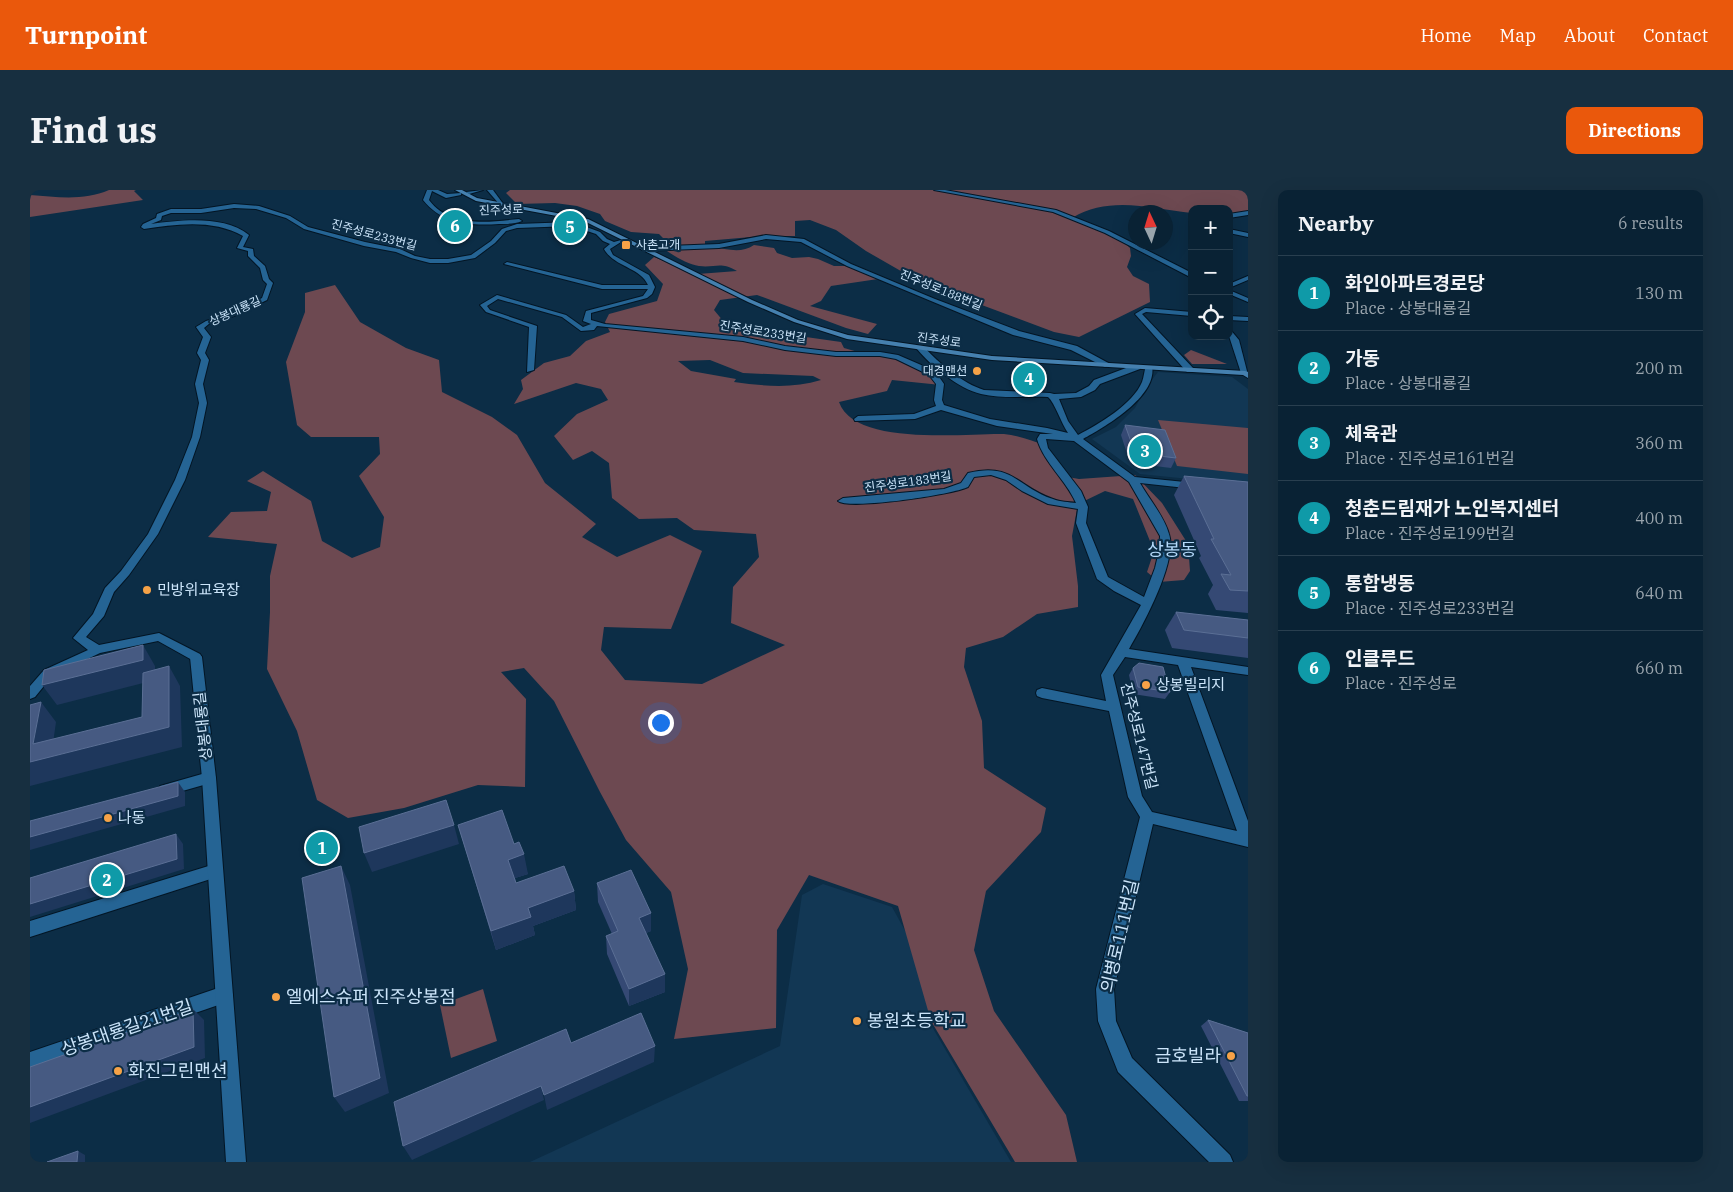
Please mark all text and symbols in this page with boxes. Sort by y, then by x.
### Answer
text: Turnpoint [25,19,147,51]
text: Home [1420,24,1472,47]
text: Map [1500,24,1536,47]
text: About [1564,24,1615,47]
text: Contact [1643,24,1708,47]
text: Find us [30,107,157,153]
button: Directions [1566,107,1703,154]
street label: 진주성로 [479,201,523,218]
north arrow [1128,205,1173,250]
map controls [1188,205,1233,340]
button: + [1188,205,1233,250]
pin: 6 [439,207,471,245]
pin: 5 [554,208,586,246]
text: Nearby [1298,209,1374,237]
text: 6 results [1618,213,1683,233]
street label: 진주성로233번길 [330,216,418,253]
place label: 사촌고개 [636,237,680,252]
marker: 사촌고개 [620,239,632,251]
button: − [1188,250,1233,295]
street label: 진주성로188번길 [898,266,985,313]
text: 화인아파트경로당 [1345,271,1485,295]
text: 1 [1309,283,1319,303]
text: 130 m [1635,283,1683,303]
street label: 상봉대룡길 [207,292,263,329]
button: locate [1188,295,1233,340]
text: Place · 상봉대룡길 [1345,298,1471,318]
street label: 진주성로233번길 [719,317,808,346]
street label: 진주성로 [916,329,962,350]
text: 가동 [1345,346,1380,370]
text: 2 [1309,358,1319,378]
text: 200 m [1635,358,1683,378]
pin: 4 [1013,360,1045,398]
place label: 대경맨션 [923,363,967,378]
marker: 대경맨션 [971,365,983,377]
text: Place · 상봉대룡길 [1345,373,1471,393]
text: 체육관 [1345,421,1397,445]
pin: 3 [1129,432,1161,470]
text: 3 [1309,433,1319,453]
text: 360 m [1635,433,1683,453]
text: Place · 진주성로161번길 [1345,448,1515,468]
street label: 진주성로183번길 [863,468,952,495]
text: 청춘드림재가 노인복지센터 [1345,496,1559,520]
text: 4 [1309,508,1319,528]
text: 400 m [1635,508,1683,528]
text: Place · 진주성로199번길 [1345,523,1515,543]
district label: 상봉동 [1147,538,1197,561]
text: 통합냉동 [1345,571,1415,595]
place label: 민방위교육장 [157,580,240,599]
text: 5 [1309,583,1319,603]
text: 640 m [1635,583,1683,603]
marker: 민방위교육장 [141,584,153,596]
text: Place · 진주성로233번길 [1345,598,1515,618]
text: 인클루드 [1345,646,1415,670]
text: 6 [1309,658,1319,678]
text: 660 m [1635,658,1683,678]
text: Place · 진주성로 [1345,673,1457,693]
place label: 상봉빌리지 [1156,675,1225,694]
marker: 상봉빌리지 [1140,679,1152,691]
street label: 진주성로147번길 [1117,680,1162,791]
street label: 상봉대룡길 [189,691,216,761]
your location [648,710,674,736]
place label: 나동 [118,808,146,827]
marker: 나동 [102,812,114,824]
pin: 1 [306,829,338,867]
pin: 2 [91,861,123,899]
street label: 의병로111번길 [1095,877,1144,995]
place label: 엘에스슈퍼 진주상봉점 [286,985,456,1008]
marker: 엘에스슈퍼 진주상봉점 [270,991,282,1003]
street label: 상봉대룡길21번길 [58,994,196,1061]
place label: 봉원초등학교 [867,1009,966,1032]
marker: 봉원초등학교 [851,1015,863,1027]
place label: 금호빌라 [1155,1044,1221,1067]
marker: 금호빌라 [1225,1050,1237,1062]
place label: 화진그린맨션 [128,1059,227,1082]
marker: 화진그린맨션 [112,1065,124,1077]

